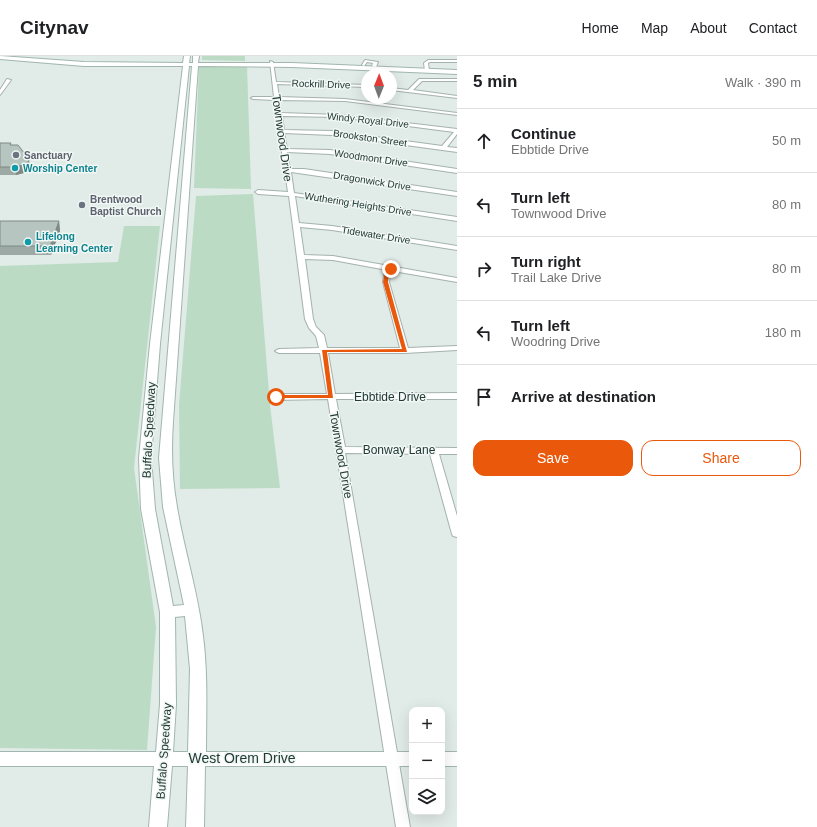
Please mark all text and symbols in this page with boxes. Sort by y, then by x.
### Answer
text: Citynav [20,17,89,38]
text: Home [582,20,619,36]
text: Map [641,20,668,36]
text: About [690,20,727,36]
text: Contact [749,20,797,36]
north arrow [361,68,397,104]
text: 5 min [473,72,517,91]
text: Walk · 390 m [725,75,801,90]
street label: Rockrill Drive [291,77,351,91]
street label: Townwood Drive [269,93,295,183]
street label: Windy Royal Drive [327,110,410,130]
text: Continue [511,125,576,142]
street label: Brookston Street [332,127,408,149]
icon: ahead [473,130,495,152]
text: 50 m [772,133,801,148]
text: Ebbtide Drive [511,142,589,157]
street label: Woodmont Drive [333,147,409,169]
marker: Sanctuary [11,150,21,160]
place label: Sanctuary [24,150,73,161]
marker: Worship Center [10,163,20,173]
place label: Worship Center [23,163,97,174]
street label: Dragonwick Drive [332,169,412,193]
text: Turn left [511,189,570,206]
street label: Wuthering Heights Drive [304,190,413,218]
place label: Brentwood Baptist Church [90,194,162,217]
icon: left [473,194,495,216]
text: 80 m [772,197,801,212]
marker: Brentwood Baptist Church [77,200,87,210]
text: Townwood Drive [511,206,606,221]
street label: Tidewater Drive [341,224,412,246]
place label: Lifelong Learning Center [36,231,113,254]
marker: Lifelong Learning Center [23,237,33,247]
text: Turn right [511,253,581,270]
icon: right [473,258,495,280]
route end [382,260,400,278]
text: 80 m [772,261,801,276]
text: Trail Lake Drive [511,270,602,285]
text: Turn left [511,317,570,334]
icon: left [473,322,495,344]
text: 180 m [765,325,801,340]
text: Woodring Drive [511,334,600,349]
street label: Buffalo Speedway [139,381,159,479]
icon: arrive [473,386,495,408]
route start [267,388,285,406]
text: Arrive at destination [511,388,656,405]
street label: Ebbtide Drive [354,390,426,404]
street label: Townwood Drive [326,410,356,500]
button: Save [473,440,633,476]
button: Share [641,440,801,476]
street label: Bonway Lane [363,443,436,457]
street label: Buffalo Speedway [154,702,174,800]
map controls [409,707,445,815]
button: + [409,707,445,743]
button: − [409,743,445,779]
street label: West Orem Drive [188,750,296,766]
button: layers [409,779,445,815]

